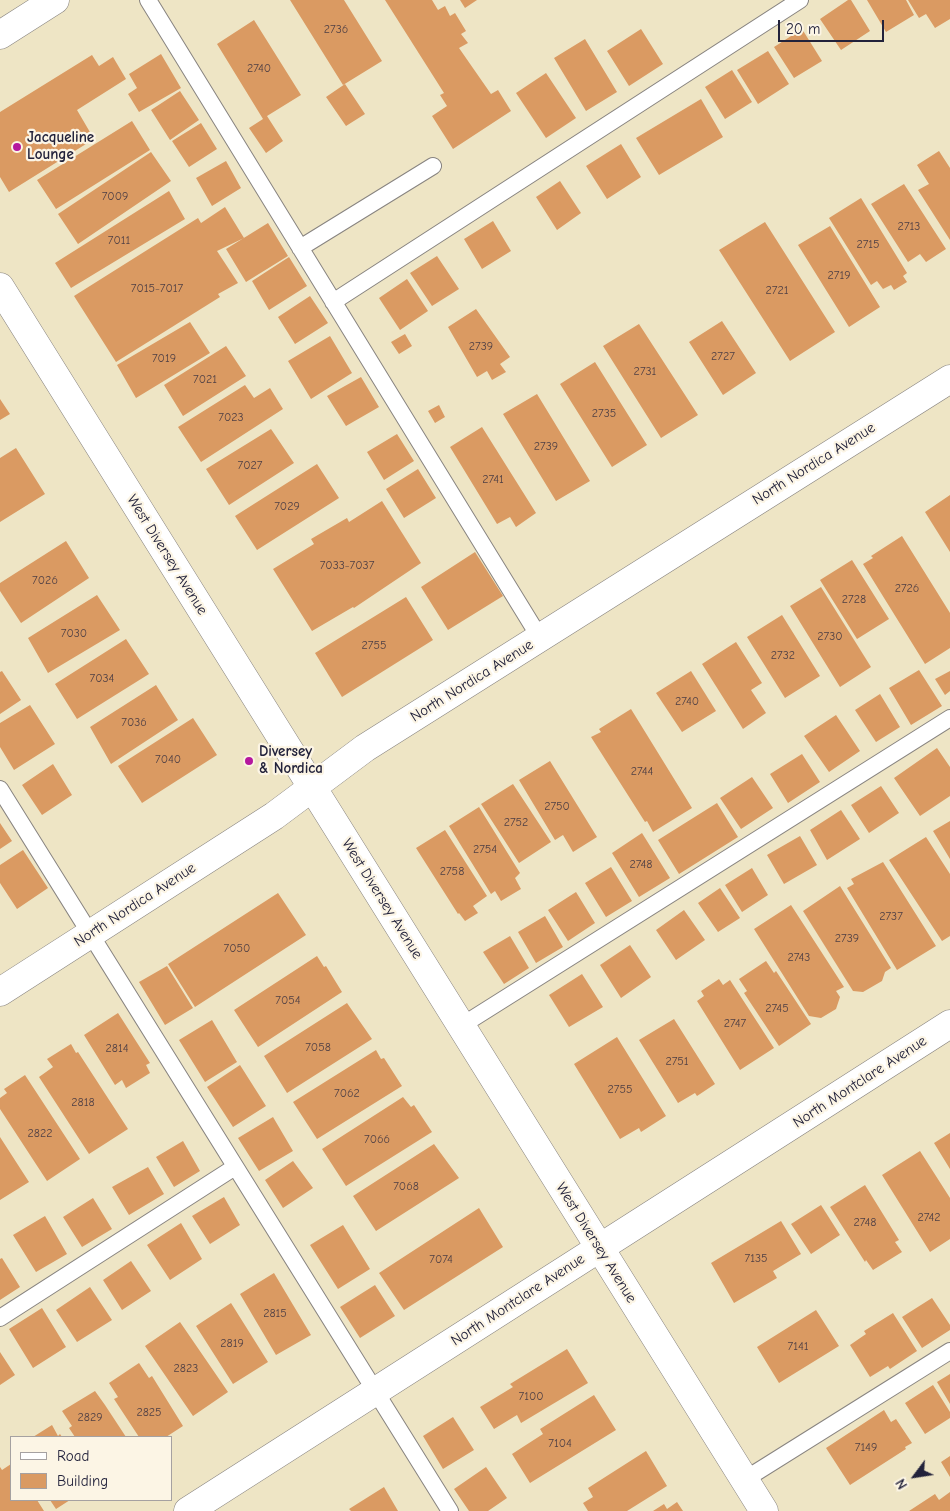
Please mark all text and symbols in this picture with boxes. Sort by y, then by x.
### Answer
scale bar [780,10,886,42]
text: 20 m [786,20,820,38]
house number: 2736 [324,23,348,37]
house number: 2740 [247,62,271,76]
place label: Jacqueline Lounge [27,129,94,164]
marker: Jacqueline Lounge [11,141,23,153]
house number: 7009 [102,190,128,204]
house number: 2713 [898,220,920,234]
house number: 7011 [108,234,130,248]
house number: 2715 [856,238,880,252]
house number: 2719 [827,269,851,283]
house number: 7015-7017 [131,282,183,296]
house number: 2721 [766,284,788,298]
house number: 2739 [469,340,493,354]
house number: 2727 [711,350,735,364]
house number: 7019 [152,352,176,366]
house number: 2731 [634,365,656,379]
house number: 7021 [193,373,217,387]
house number: 2735 [592,407,616,421]
house number: 7023 [218,411,244,425]
street label: North Nordica Avenue [749,419,879,509]
house number: 2739 [534,440,558,454]
house number: 7027 [238,459,262,473]
house number: 2741 [482,473,504,487]
street label: West Diversey Avenue [123,492,211,618]
house number: 7029 [274,500,300,514]
house number: 7033-7037 [320,559,374,573]
house number: 7026 [32,574,58,588]
house number: 2726 [895,582,919,596]
house number: 2728 [842,593,866,607]
house number: 7030 [61,627,87,641]
house number: 2730 [817,630,843,644]
street label: North Nordica Avenue [407,636,537,726]
house number: 2755 [362,639,386,653]
house number: 2732 [771,649,795,663]
house number: 7034 [90,672,114,686]
house number: 2740 [675,695,699,709]
house number: 7036 [121,716,147,730]
place label: Diversey & Nordica [259,743,323,778]
house number: 7040 [155,753,181,767]
marker: Diversey & Nordica [243,755,255,767]
house number: 2744 [631,765,653,779]
house number: 2750 [544,800,570,814]
house number: 2752 [504,816,528,830]
street label: West Diversey Avenue [338,836,426,962]
house number: 2754 [473,843,497,857]
house number: 2748 [630,858,652,872]
street label: North Nordica Avenue [71,859,199,951]
house number: 2758 [440,865,464,879]
house number: 2737 [879,910,903,924]
house number: 2739 [835,932,859,946]
house number: 7050 [224,942,250,956]
house number: 2743 [788,951,810,965]
house number: 7054 [275,994,301,1008]
house number: 2745 [765,1002,789,1016]
house number: 2747 [724,1017,746,1031]
street label: North Montclare Avenue [790,1032,930,1132]
house number: 7058 [305,1041,331,1055]
house number: 2814 [106,1042,128,1056]
house number: 2751 [665,1055,689,1069]
house number: 2755 [608,1083,632,1097]
house number: 7062 [334,1087,360,1101]
house number: 2818 [71,1096,95,1110]
house number: 2822 [27,1127,53,1141]
house number: 7066 [364,1133,390,1147]
house number: 7068 [393,1180,419,1194]
street label: West Diversey Avenue [552,1180,640,1306]
house number: 2742 [917,1211,941,1225]
house number: 2748 [854,1216,876,1230]
street label: North Montclare Avenue [448,1250,588,1350]
house number: 7135 [744,1252,768,1266]
house number: 7074 [429,1253,453,1267]
house number: 2815 [263,1307,287,1321]
house number: 2819 [220,1337,244,1351]
house number: 7141 [788,1340,808,1354]
house number: 2823 [174,1362,198,1376]
house number: 7100 [518,1390,544,1404]
house number: 2825 [136,1406,162,1420]
house number: 2829 [77,1411,103,1425]
legend [10,1436,172,1501]
house number: 7104 [548,1437,572,1451]
house number: 7149 [855,1441,877,1455]
text: Road [57,1447,89,1465]
north arrow [890,1451,940,1501]
text: Building [57,1472,108,1490]
text: N [892,1476,911,1492]

